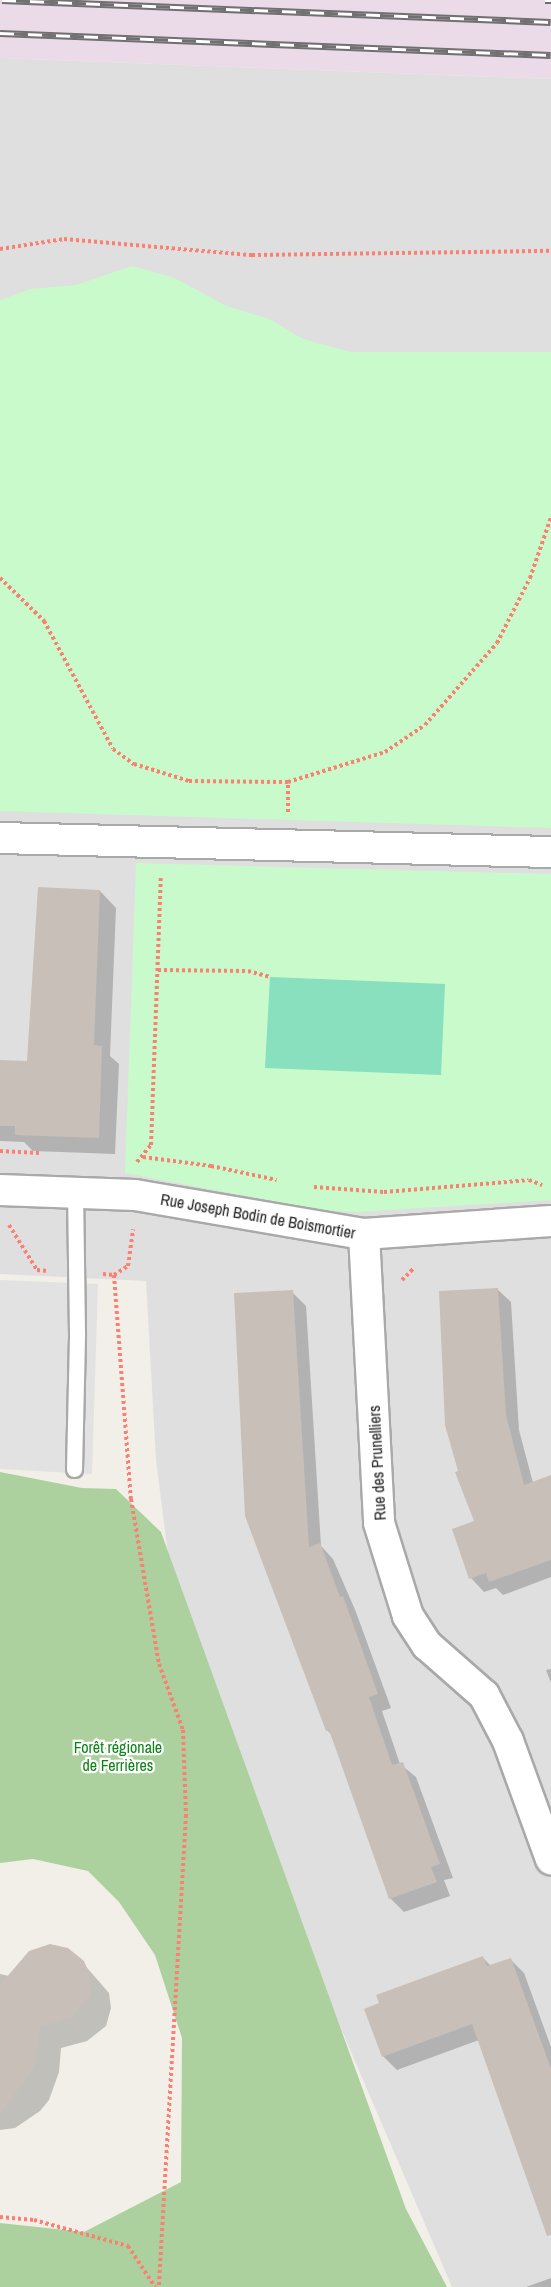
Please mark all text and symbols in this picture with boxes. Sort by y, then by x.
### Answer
street label: Rue Joseph Bodin de Boismortier [159,1189,357,1243]
street label: Rue des Prunelliers [364,1405,390,1521]
park label: Forêt régionale de Ferrières [74,1737,162,1775]

